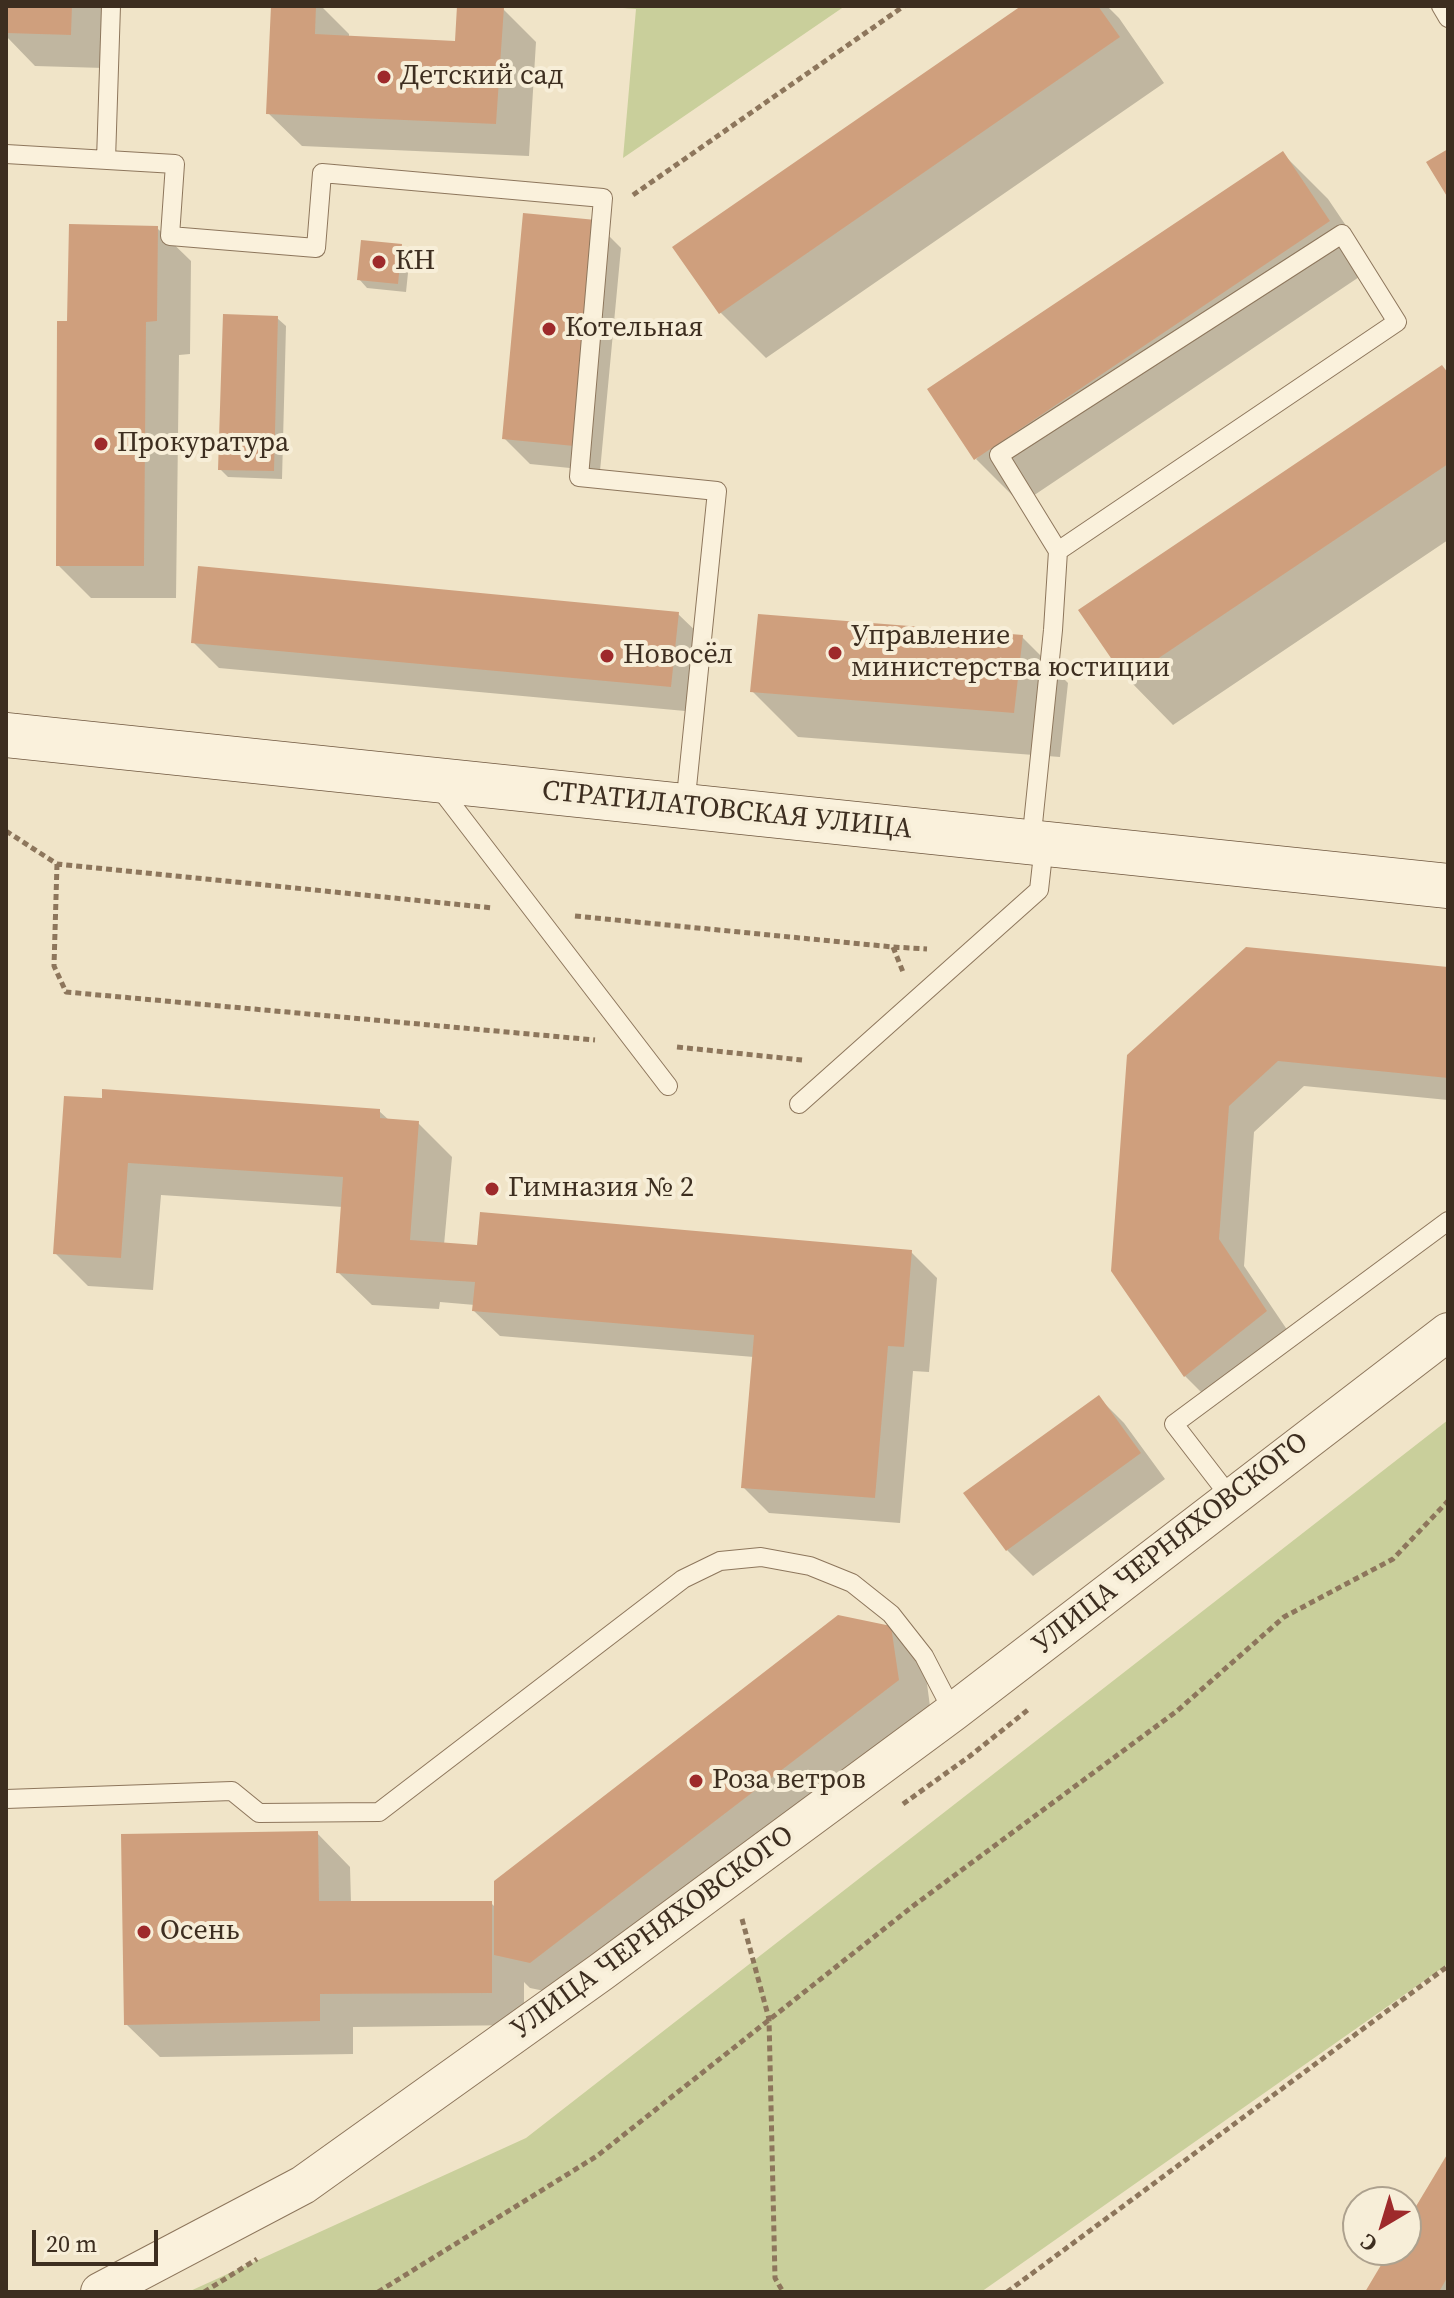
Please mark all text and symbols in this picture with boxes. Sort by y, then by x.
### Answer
place label: Детский сад [400,60,564,94]
marker: Детский сад [375,68,393,86]
place label: КН [395,245,435,279]
marker: КН [370,253,388,271]
place label: Котельная [565,312,703,346]
marker: Котельная [540,320,558,338]
place label: Прокуратура [117,427,289,461]
marker: Прокуратура [92,435,110,453]
place label: Управление министерства юстиции [851,620,1170,686]
place label: Новосёл [623,639,733,673]
marker: Управление министерства юстиции [826,644,844,662]
marker: Новосёл [598,647,616,665]
street label: СТРАТИЛАТОВСКАЯ УЛИЦА [540,775,914,847]
place label: Гимназия № 2 [508,1172,694,1206]
marker: Гимназия № 2 [483,1180,501,1198]
street label: УЛИЦА ЧЕРНЯХОВСКОГО [1026,1426,1316,1662]
place label: Роза ветров [712,1764,866,1798]
marker: Роза ветров [687,1772,705,1790]
street label: УЛИЦА ЧЕРНЯХОВСКОГО [505,1819,801,2047]
place label: Осень [160,1915,240,1949]
marker: Осень [135,1923,153,1941]
north arrow [1342,2186,1422,2266]
scale bar [36,2214,162,2264]
text: 20 m [46,2227,97,2260]
text: С [1354,2227,1383,2259]

